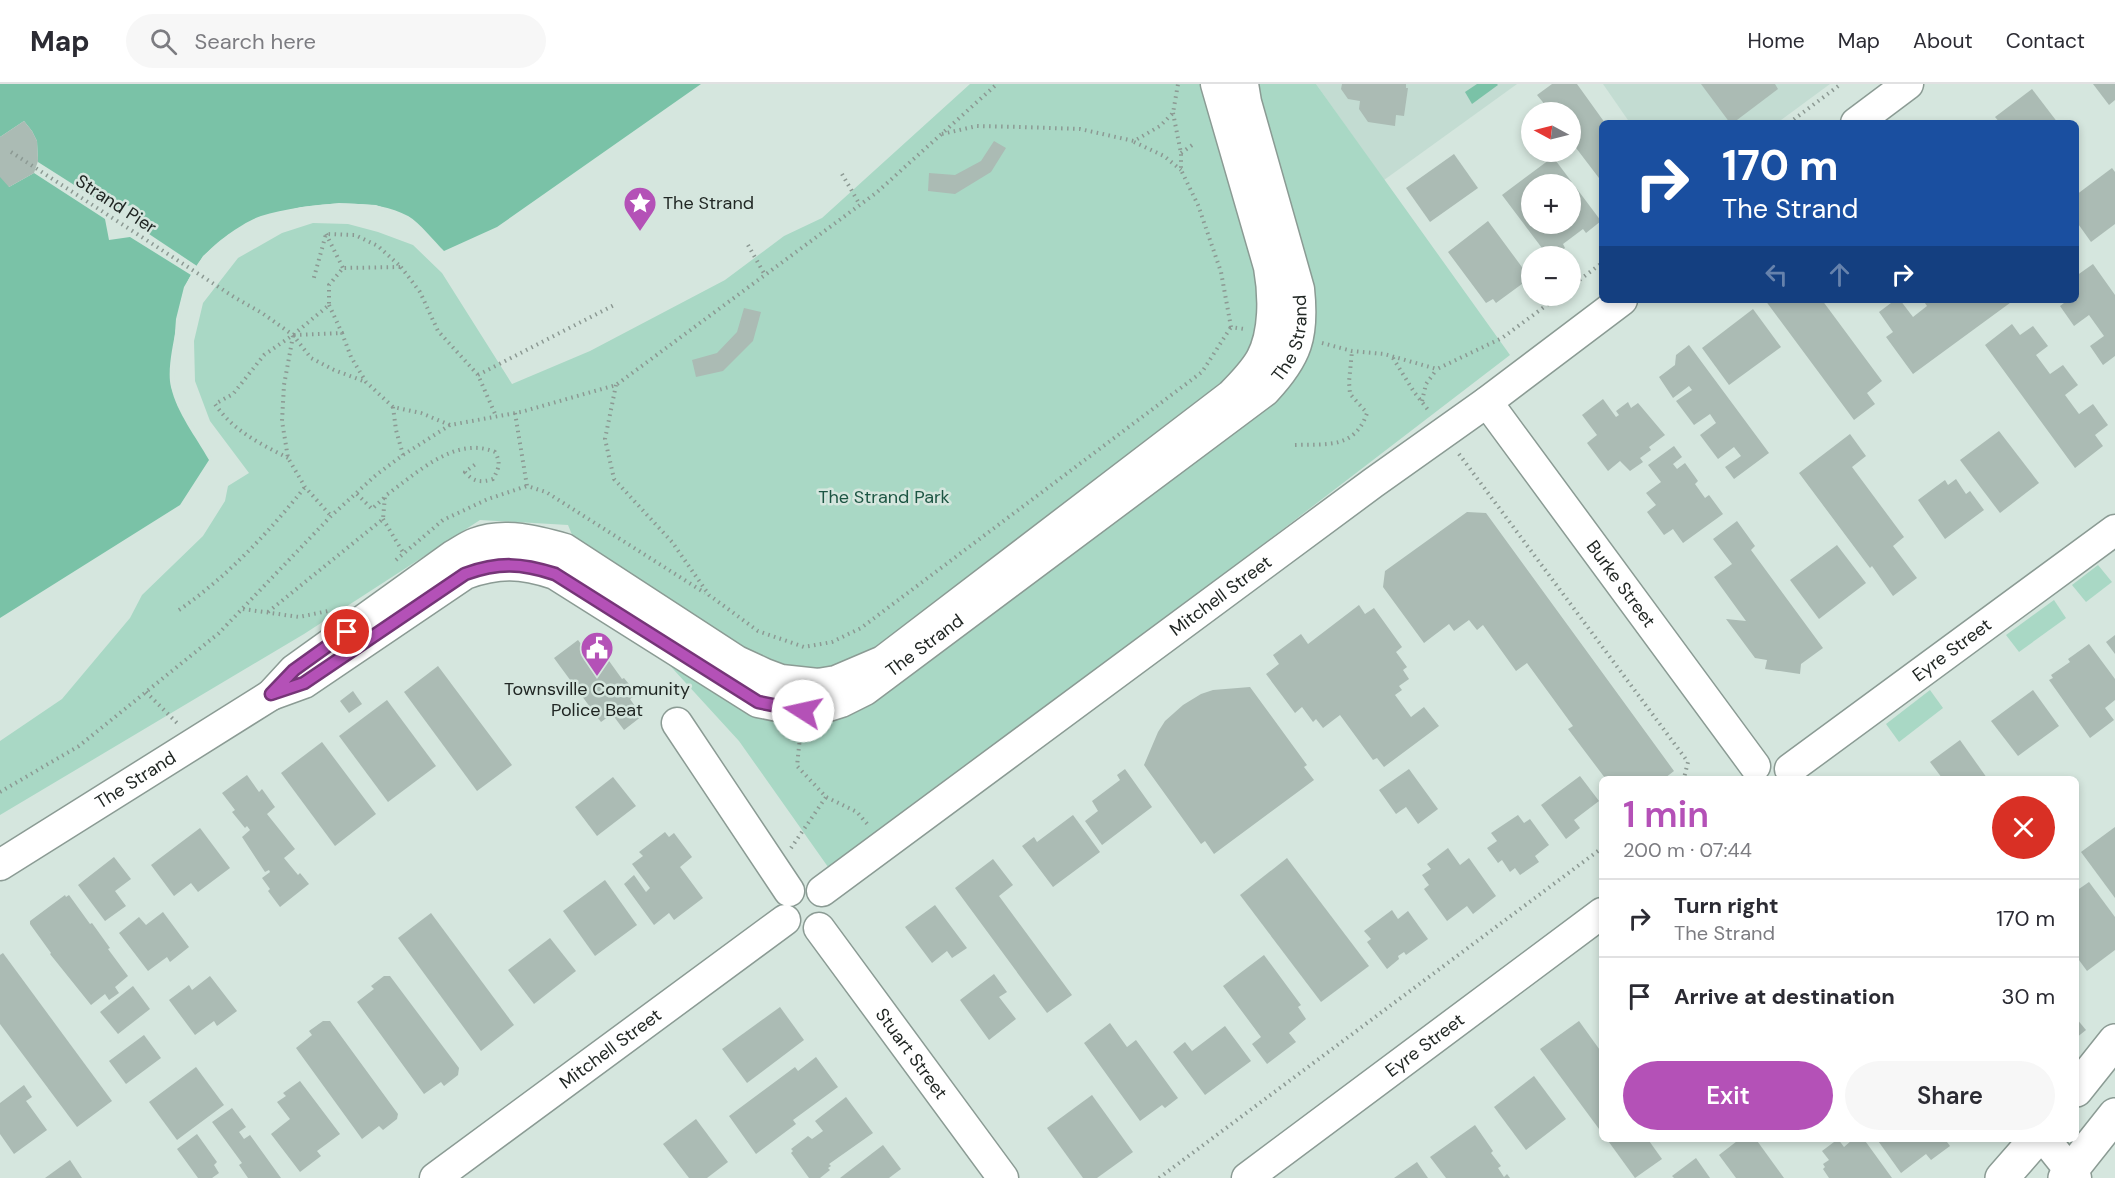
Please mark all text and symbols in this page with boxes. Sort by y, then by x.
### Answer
search box [126,14,546,68]
text: Map [30,23,90,60]
icon: search [147,25,180,58]
text: Search here [195,27,316,56]
text: Home [1747,27,1805,55]
text: Map [1838,27,1880,55]
text: About [1913,27,1973,55]
text: Contact [2006,27,2085,55]
north arrow [1521,102,1581,162]
map controls [1521,102,1581,306]
text: 170 m [1722,138,1839,193]
icon: right [1623,144,1701,222]
street label: Strand Pier [71,169,161,239]
button: + [1521,174,1581,234]
place icon: The Strand [622,185,658,232]
place label: The Strand [663,191,754,215]
text: The Strand [1722,191,1859,226]
button: − [1521,246,1581,306]
icon: left [1760,258,1793,291]
icon: ahead [1823,258,1856,291]
icon: right [1886,258,1919,291]
street label: The Strand [1266,294,1313,387]
park label: The Strand Park [818,485,950,509]
street label: Burke Street [1581,536,1661,632]
street label: Mitchell Street [1165,550,1276,642]
pin [321,606,372,657]
street label: The Strand [881,609,968,682]
street label: Eyre Street [1908,613,1996,687]
icon: arrive [330,615,363,648]
public building icon: Townsville Community Police Beat [579,630,615,677]
place label: Townsville Community Police Beat [504,677,690,722]
position arrow [771,679,835,743]
street label: The Strand [91,746,181,814]
text: 1 min [1623,791,1709,838]
button: close [1992,796,2055,859]
text: 200 m · 07:44 [1623,837,1752,863]
text: Turn right [1674,891,1779,920]
icon: right [1623,902,1656,935]
text: 170 m [1996,904,2055,933]
text: The Strand [1674,920,1775,946]
icon: arrive [1623,980,1656,1013]
text: Arrive at destination [1674,982,1895,1011]
text: 30 m [2001,982,2055,1011]
street label: Mitchell Street [555,1003,666,1094]
street label: Stuart Street [870,1003,953,1104]
street label: Eyre Street [1381,1008,1469,1083]
button: Exit [1623,1061,1833,1130]
button: Share [1845,1061,2055,1130]

